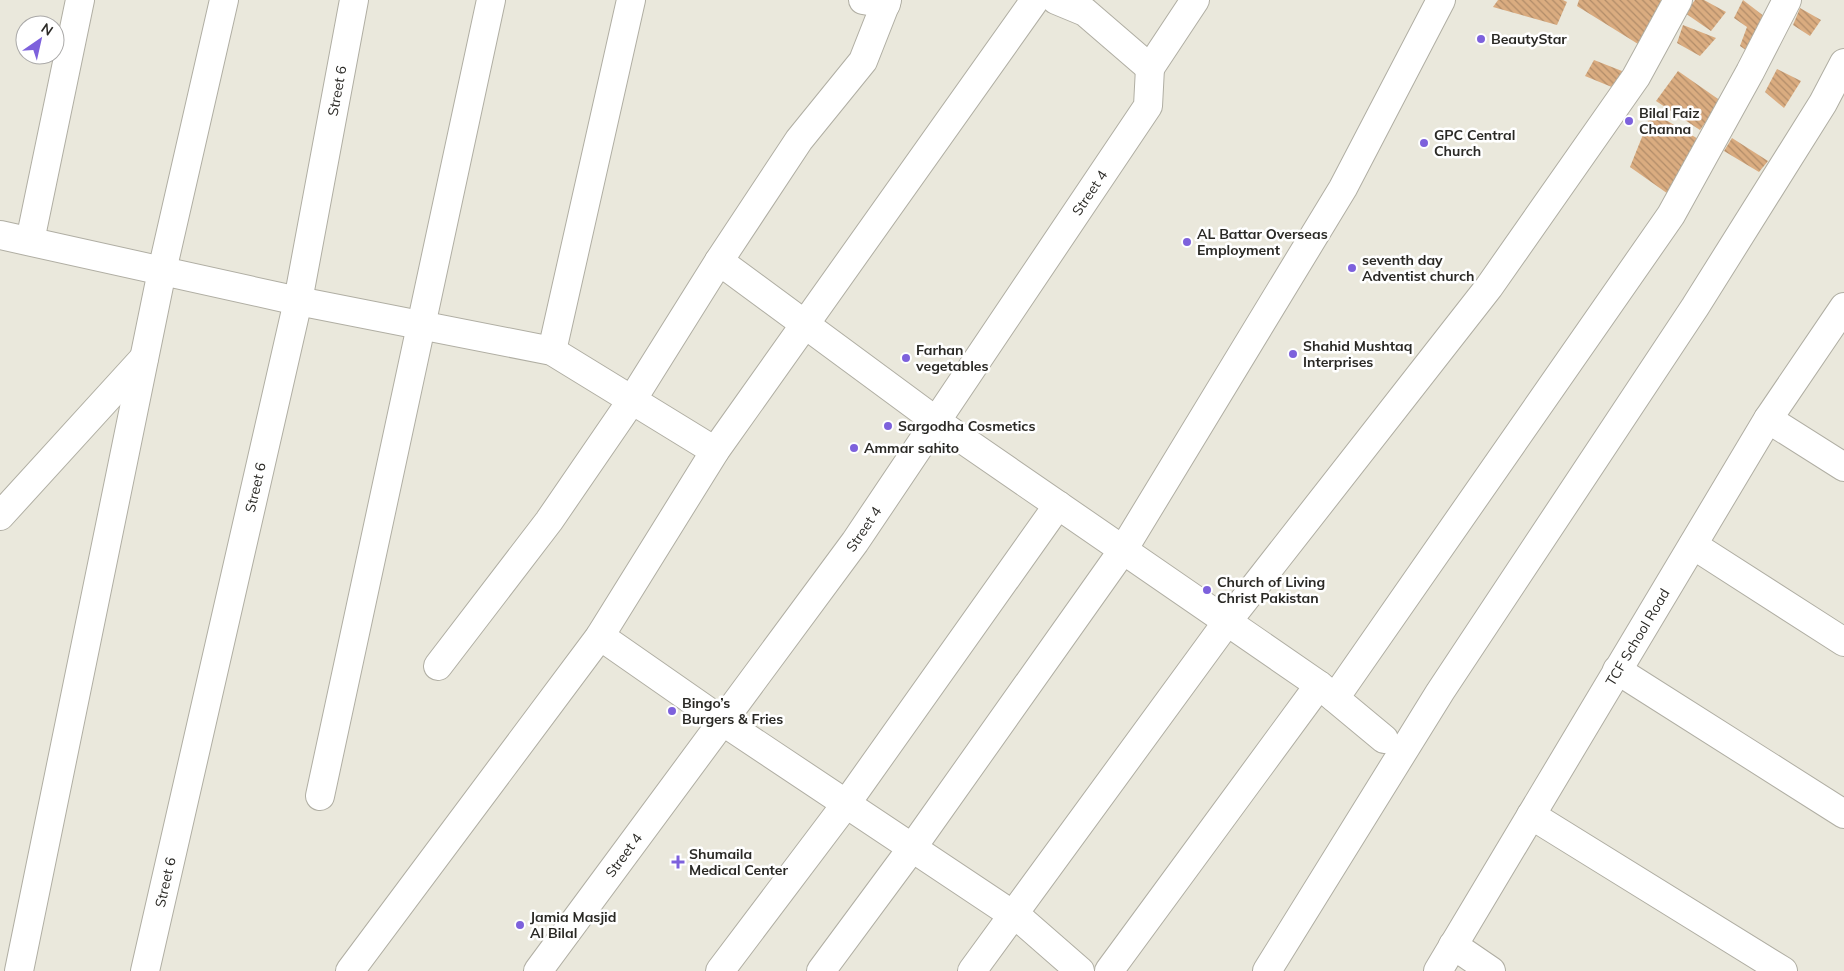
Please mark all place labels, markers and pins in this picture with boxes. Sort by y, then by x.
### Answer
place label: BeautyStar [1491,30,1567,48]
marker: BeautyStar [1475,33,1487,45]
place label: Bilal Faiz Channa [1639,104,1700,138]
marker: Bilal Faiz Channa [1623,115,1635,127]
place label: GPC Central Church [1434,126,1515,160]
marker: GPC Central Church [1418,137,1430,149]
place label: AL Battar Overseas Employment [1197,225,1328,259]
marker: AL Battar Overseas Employment [1181,236,1193,248]
place label: seventh day Adventist church [1362,251,1474,285]
marker: seventh day Adventist church [1346,262,1358,274]
place label: Shahid Mushtaq Interprises [1303,337,1412,371]
place label: Farhan vegetables [915,341,989,375]
marker: Shahid Mushtaq Interprises [1287,348,1299,360]
marker: Farhan vegetables [900,352,912,364]
place label: Sargodha Cosmetics [898,417,1035,435]
marker: Sargodha Cosmetics [882,420,894,432]
place label: Ammar sahito [864,439,959,457]
marker: Ammar sahito [848,442,860,454]
place label: Church of Living Christ Pakistan [1217,573,1325,607]
marker: Church of Living Christ Pakistan [1201,584,1213,596]
place label: Bingo’s Burgers & Fries [682,694,783,728]
marker: Bingo’s Burgers & Fries [666,705,678,717]
place label: Shumaila Medical Center [689,845,788,879]
marker: Shumaila Medical Center [671,855,685,869]
place label: Jamia Masjid Al Bilal [530,908,616,942]
marker: Jamia Masjid Al Bilal [514,919,526,931]

